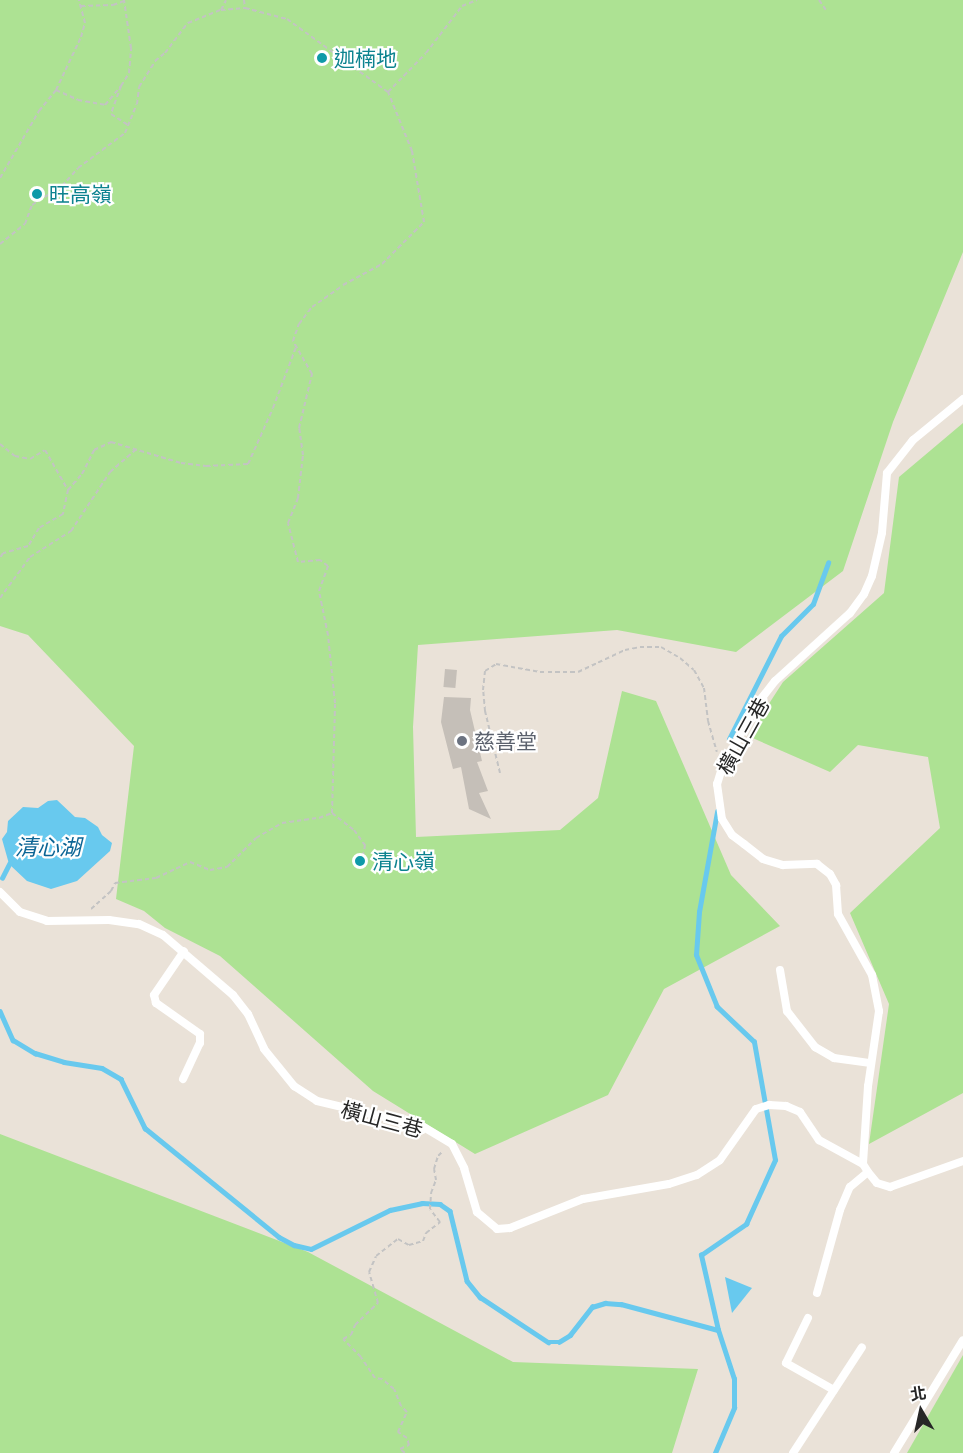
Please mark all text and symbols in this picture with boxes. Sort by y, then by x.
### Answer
place label: 迦楠地 [334,45,397,71]
marker: 迦楠地 [315,51,329,65]
place label: 旺高嶺 [49,181,112,207]
marker: 旺高嶺 [30,187,44,201]
street label: 橫山三巷 [712,693,774,779]
place label: 慈善堂 [474,728,537,754]
marker: 慈善堂 [455,734,469,748]
water label: 清心湖 [15,834,81,860]
place label: 清心嶺 [372,848,435,874]
marker: 清心嶺 [353,854,367,868]
street label: 橫山三巷 [338,1096,426,1142]
north arrow [891,1381,951,1441]
text: 北 [909,1382,927,1403]

